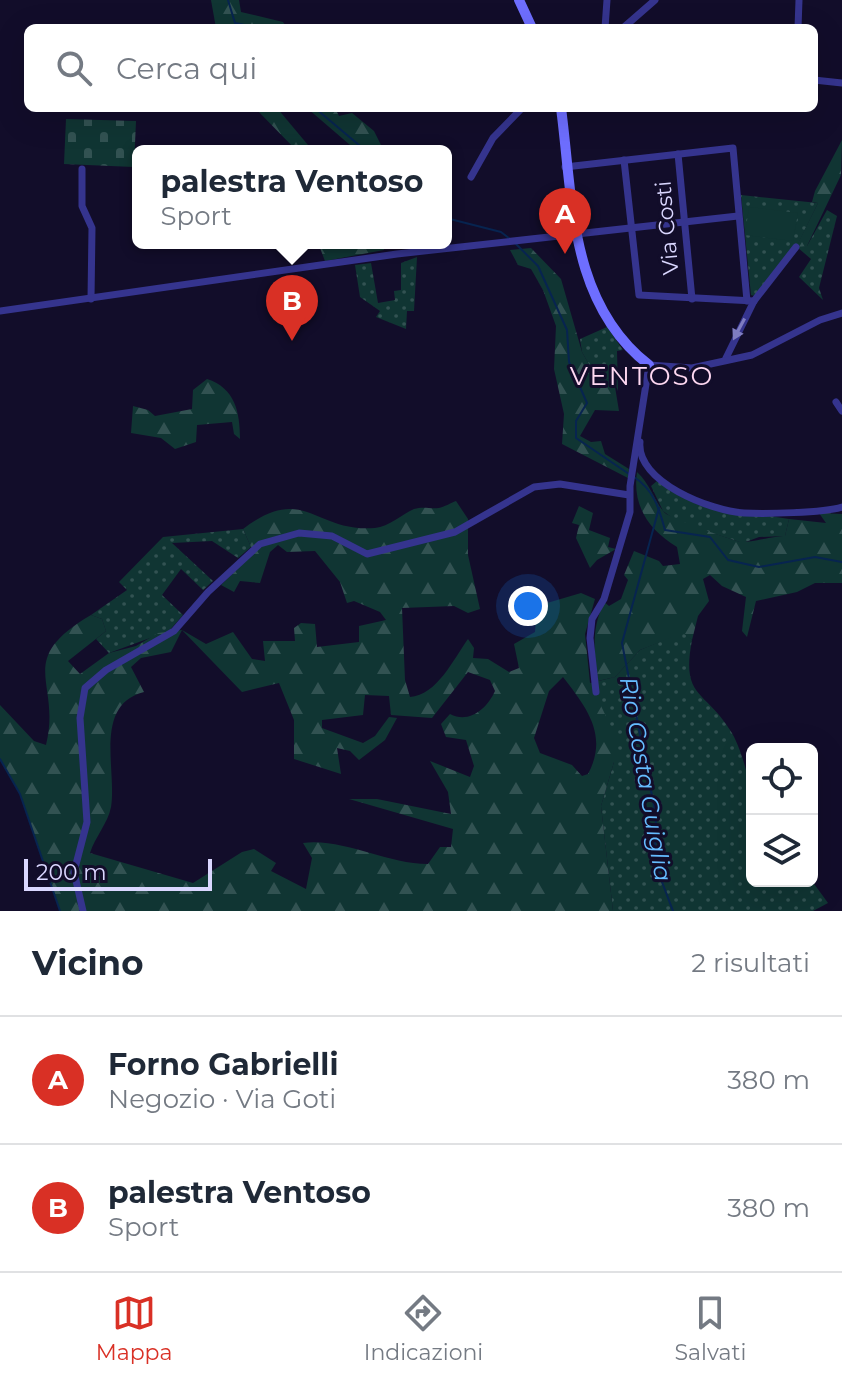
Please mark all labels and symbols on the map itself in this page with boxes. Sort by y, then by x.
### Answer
street label: Via Costi [649,180,685,276]
pin: A [539,188,591,254]
pin: B [266,275,318,341]
one-way arrow [733,318,746,341]
district label: VENTOSO [570,360,714,392]
your location [508,586,548,626]
water label: Rio Costa Guiglia [614,674,678,884]
scale bar [24,855,212,891]

